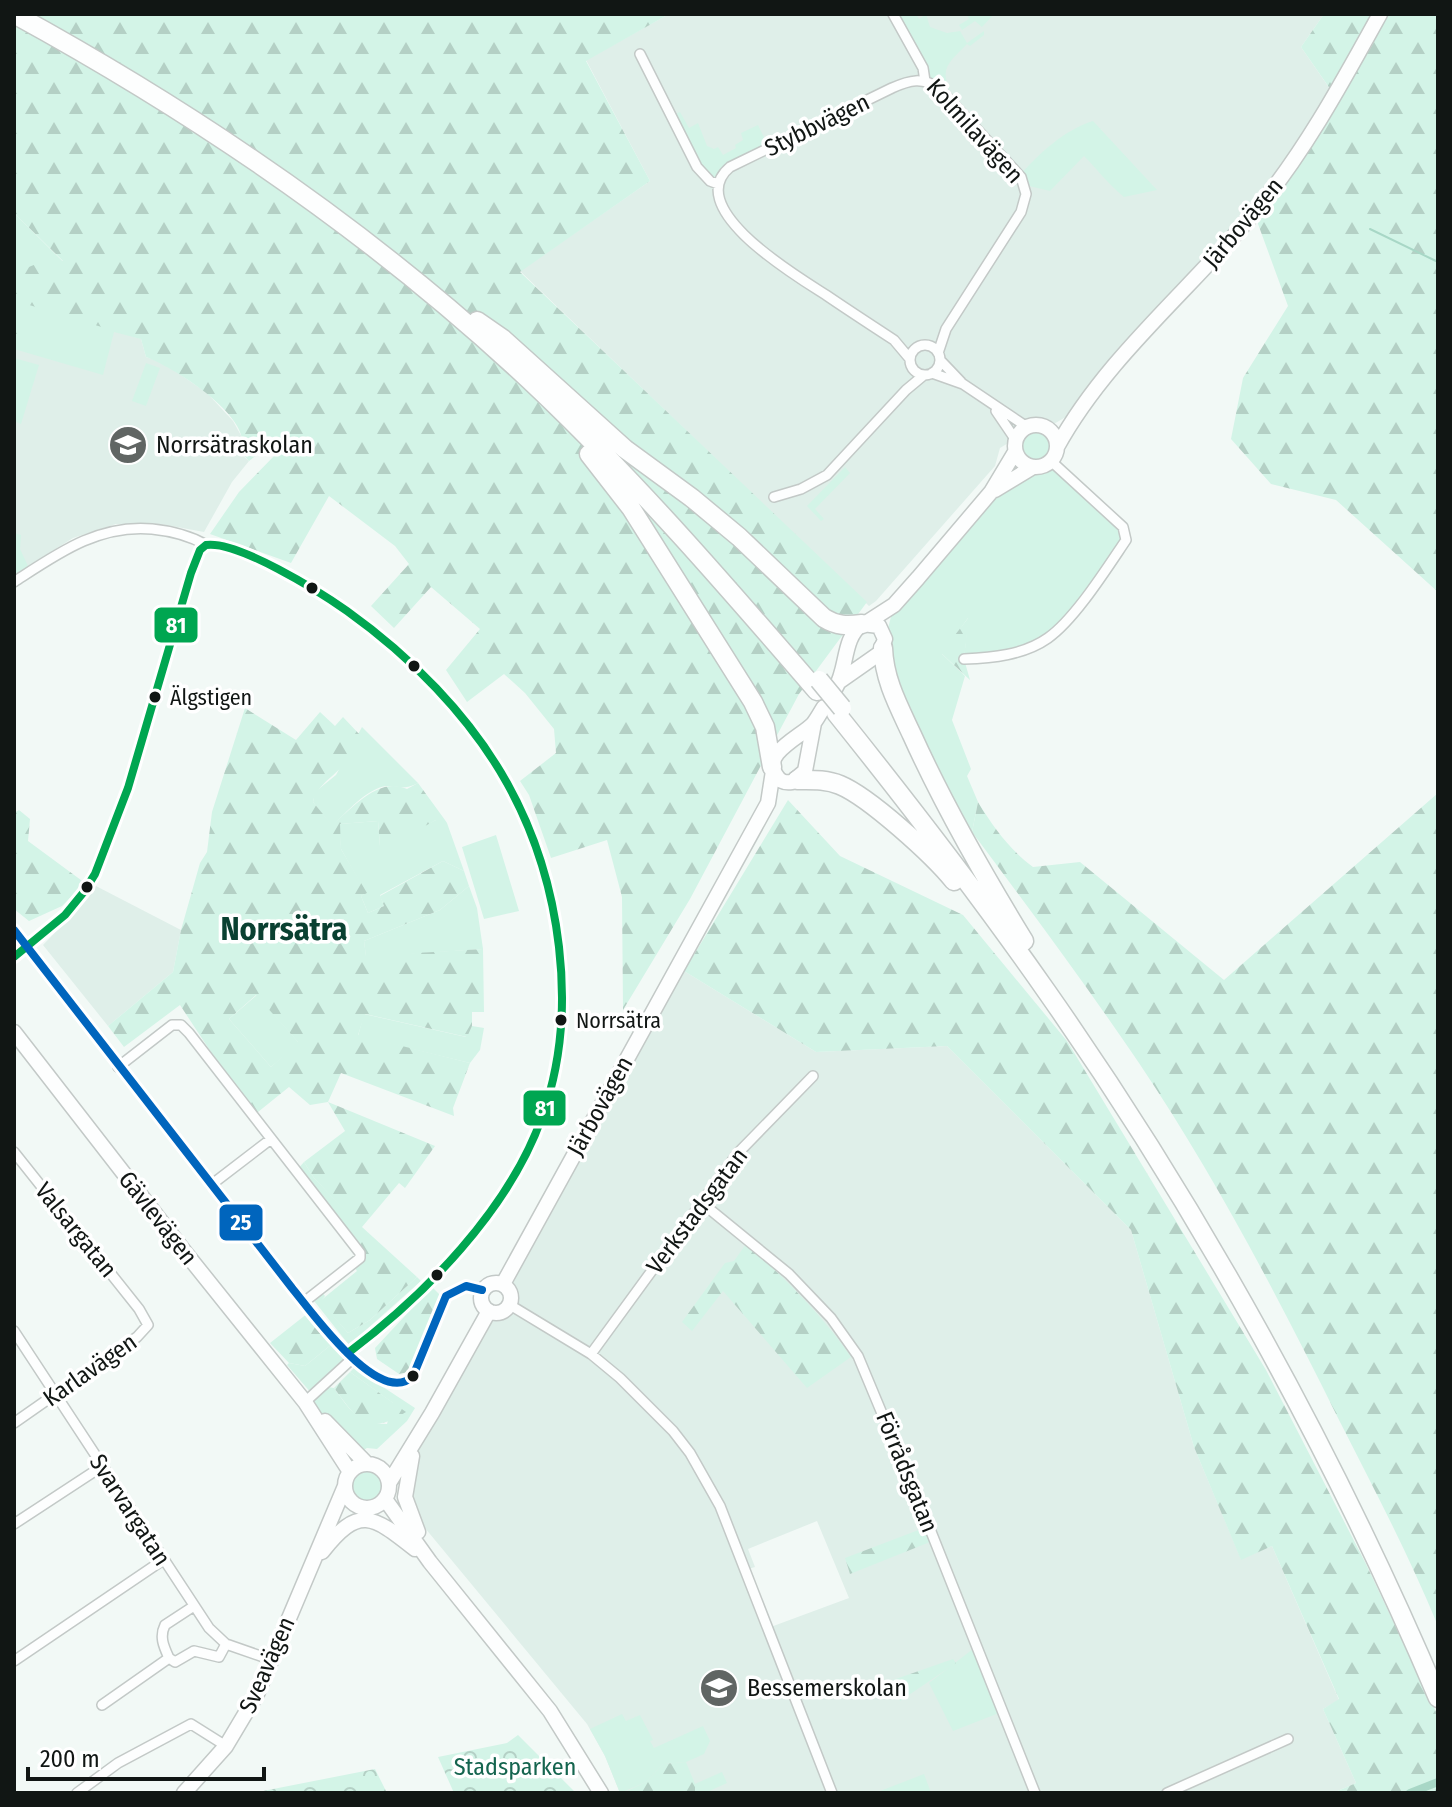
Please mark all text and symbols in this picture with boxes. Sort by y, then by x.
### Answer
street label: Kolmilavägen [921,73,1029,189]
street label: Stybbvägen [760,88,874,162]
street label: Järbovägen [1197,172,1289,274]
school or university icon: Norrsätraskolan [107,424,149,466]
place label: Norrsätraskolan [156,431,313,459]
unlabelled marker [304,580,320,596]
line badge: 81 [153,606,199,644]
text: 81 [166,612,186,639]
unlabelled marker [406,658,422,674]
place label: Älgstigen [170,684,252,711]
marker: Älgstigen [147,689,163,705]
unlabelled marker [79,879,95,895]
district label: Norrsätra [220,910,348,948]
place label: Norrsätra [576,1007,661,1034]
marker: Norrsätra [553,1012,569,1028]
street label: Järbovägen [561,1051,639,1161]
line badge: 81 [522,1089,567,1127]
text: 81 [535,1095,555,1122]
street label: Verkstadsgatan [641,1143,753,1279]
street label: Gävlevägen [113,1166,203,1270]
street label: Valsargatan [29,1177,123,1283]
line badge: 25 [218,1203,264,1242]
text: 25 [230,1209,252,1236]
unlabelled marker [429,1267,445,1283]
street label: Karlavägen [38,1328,142,1412]
unlabelled marker [405,1368,421,1384]
street label: Förrådsgatan [870,1407,944,1537]
street label: Svarvargatan [84,1449,176,1571]
street label: Sveavägen [233,1612,301,1718]
school or university icon: Bessemerskolan [698,1667,740,1709]
place label: Bessemerskolan [747,1674,907,1702]
scale bar [28,1731,264,1781]
text: 200 m [40,1745,100,1773]
park label: Stadsparken [454,1753,576,1781]

